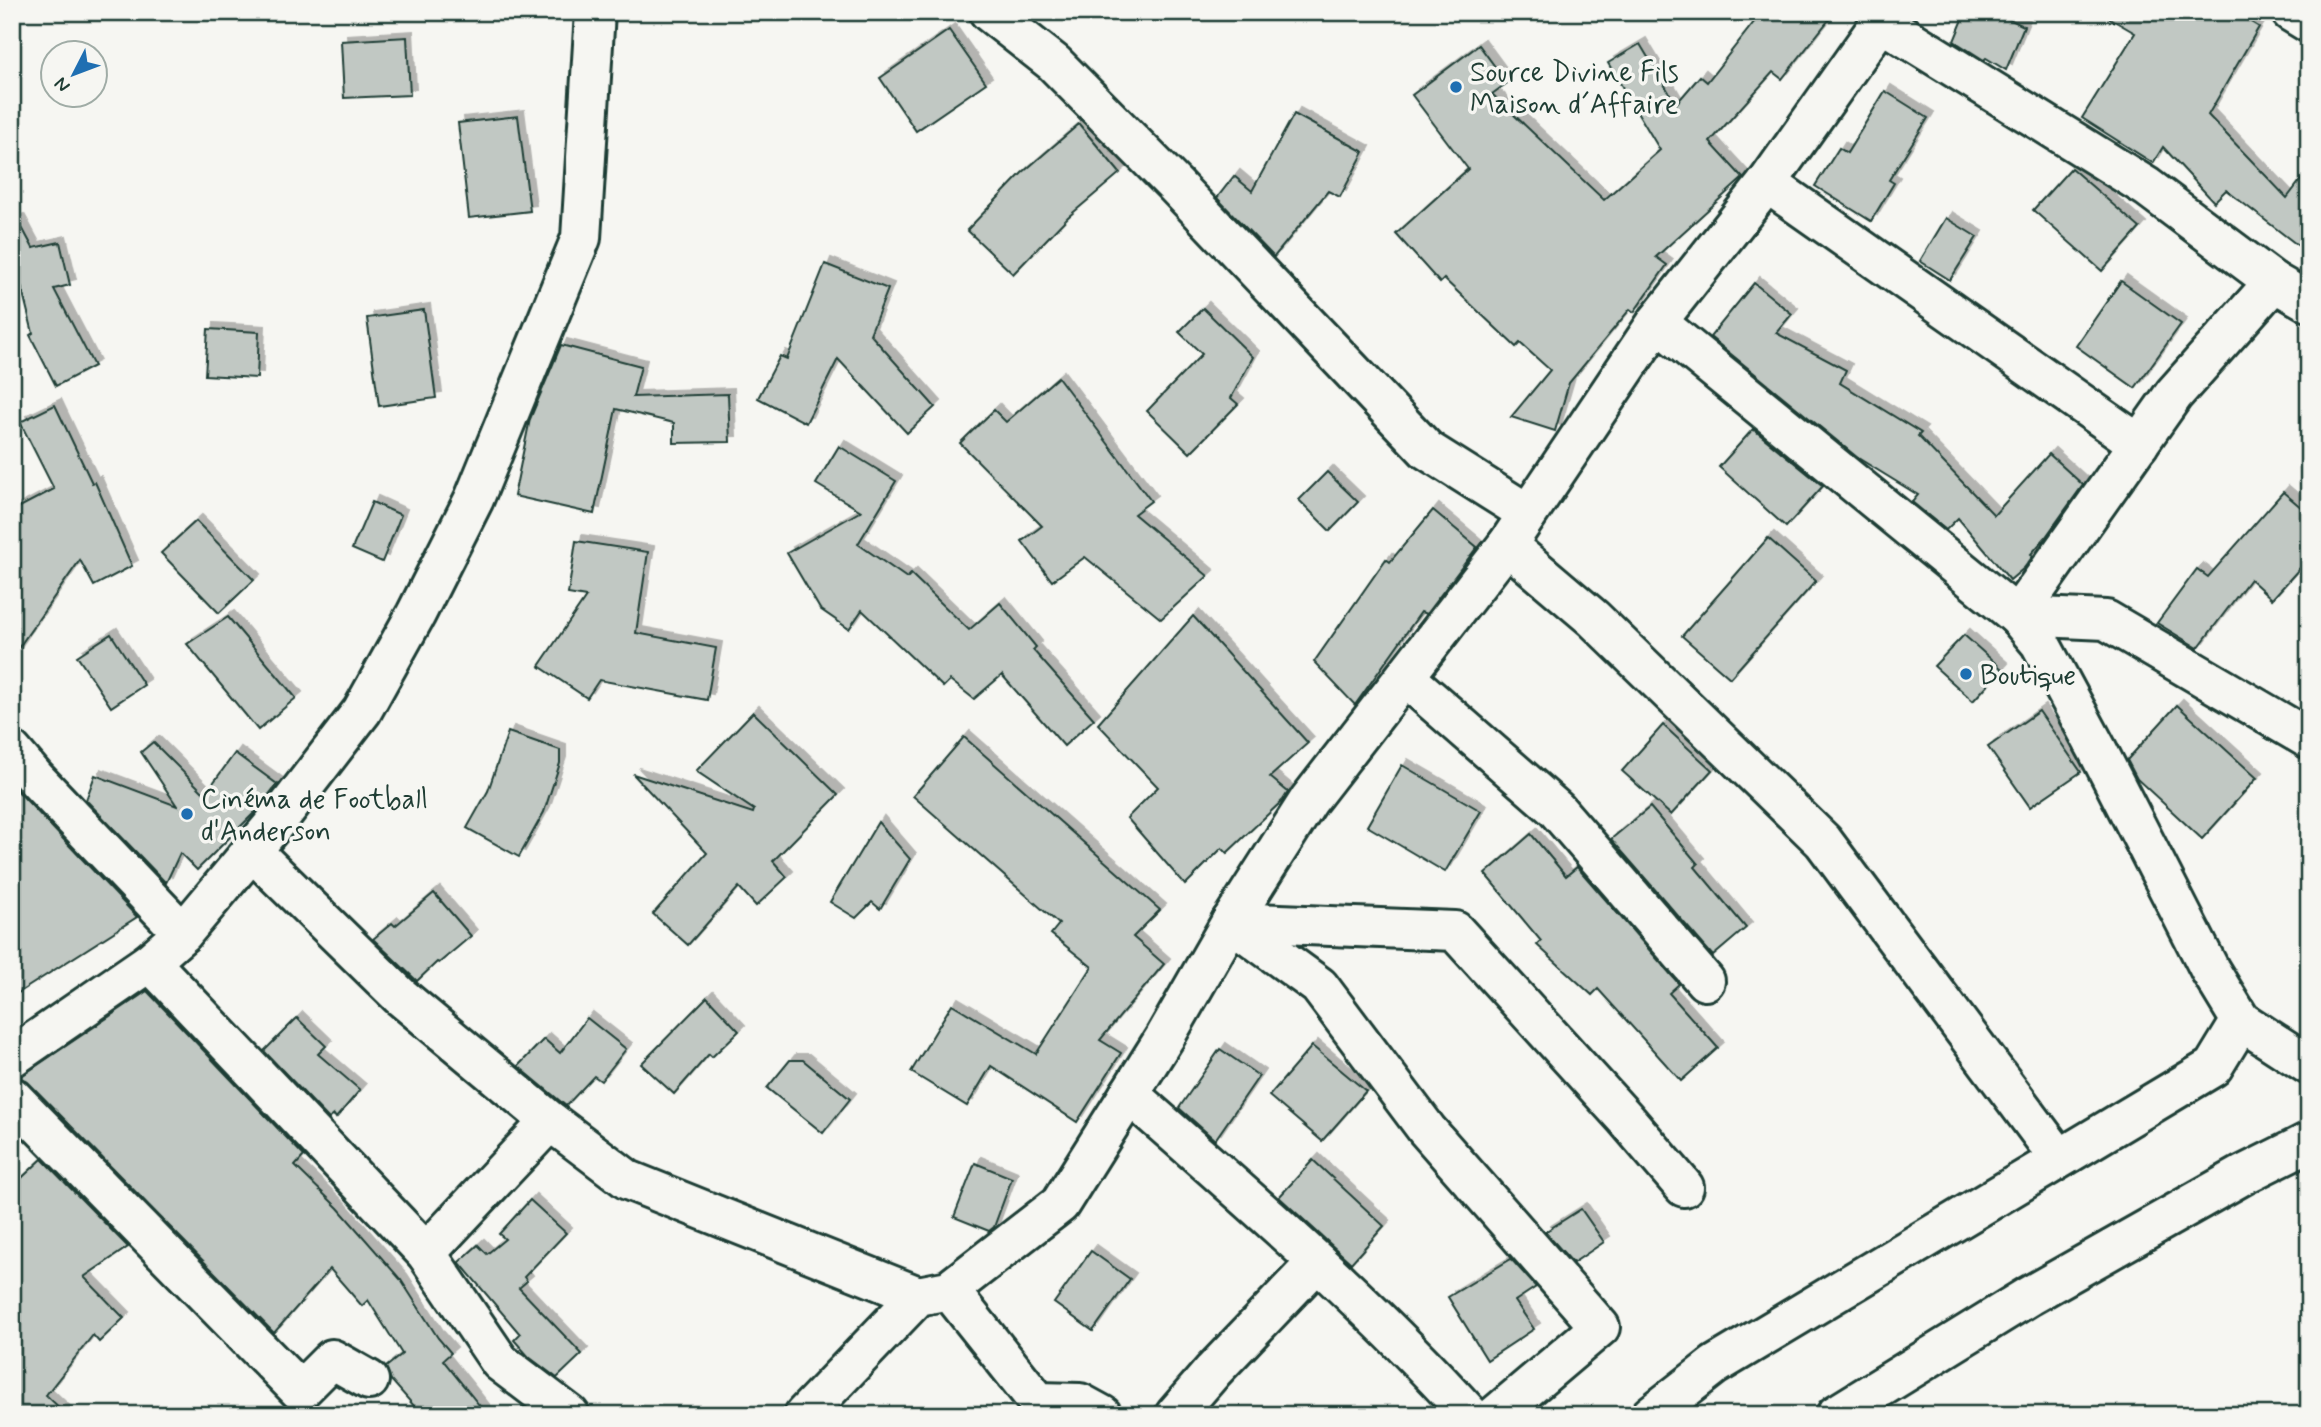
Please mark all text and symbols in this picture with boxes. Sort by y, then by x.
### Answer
north arrow [38,38,108,108]
place label: Source Divine Fils Maison d´Affaire [1470,55,1679,124]
text: N [49,71,76,97]
marker: Source Divine Fils Maison d´Affaire [1448,79,1464,95]
place label: Boutique [1980,658,2076,695]
marker: Boutique [1958,666,1974,682]
place label: Cinéma de Football d'Anderson [201,782,428,851]
marker: Cinéma de Football d'Anderson [179,806,195,822]

